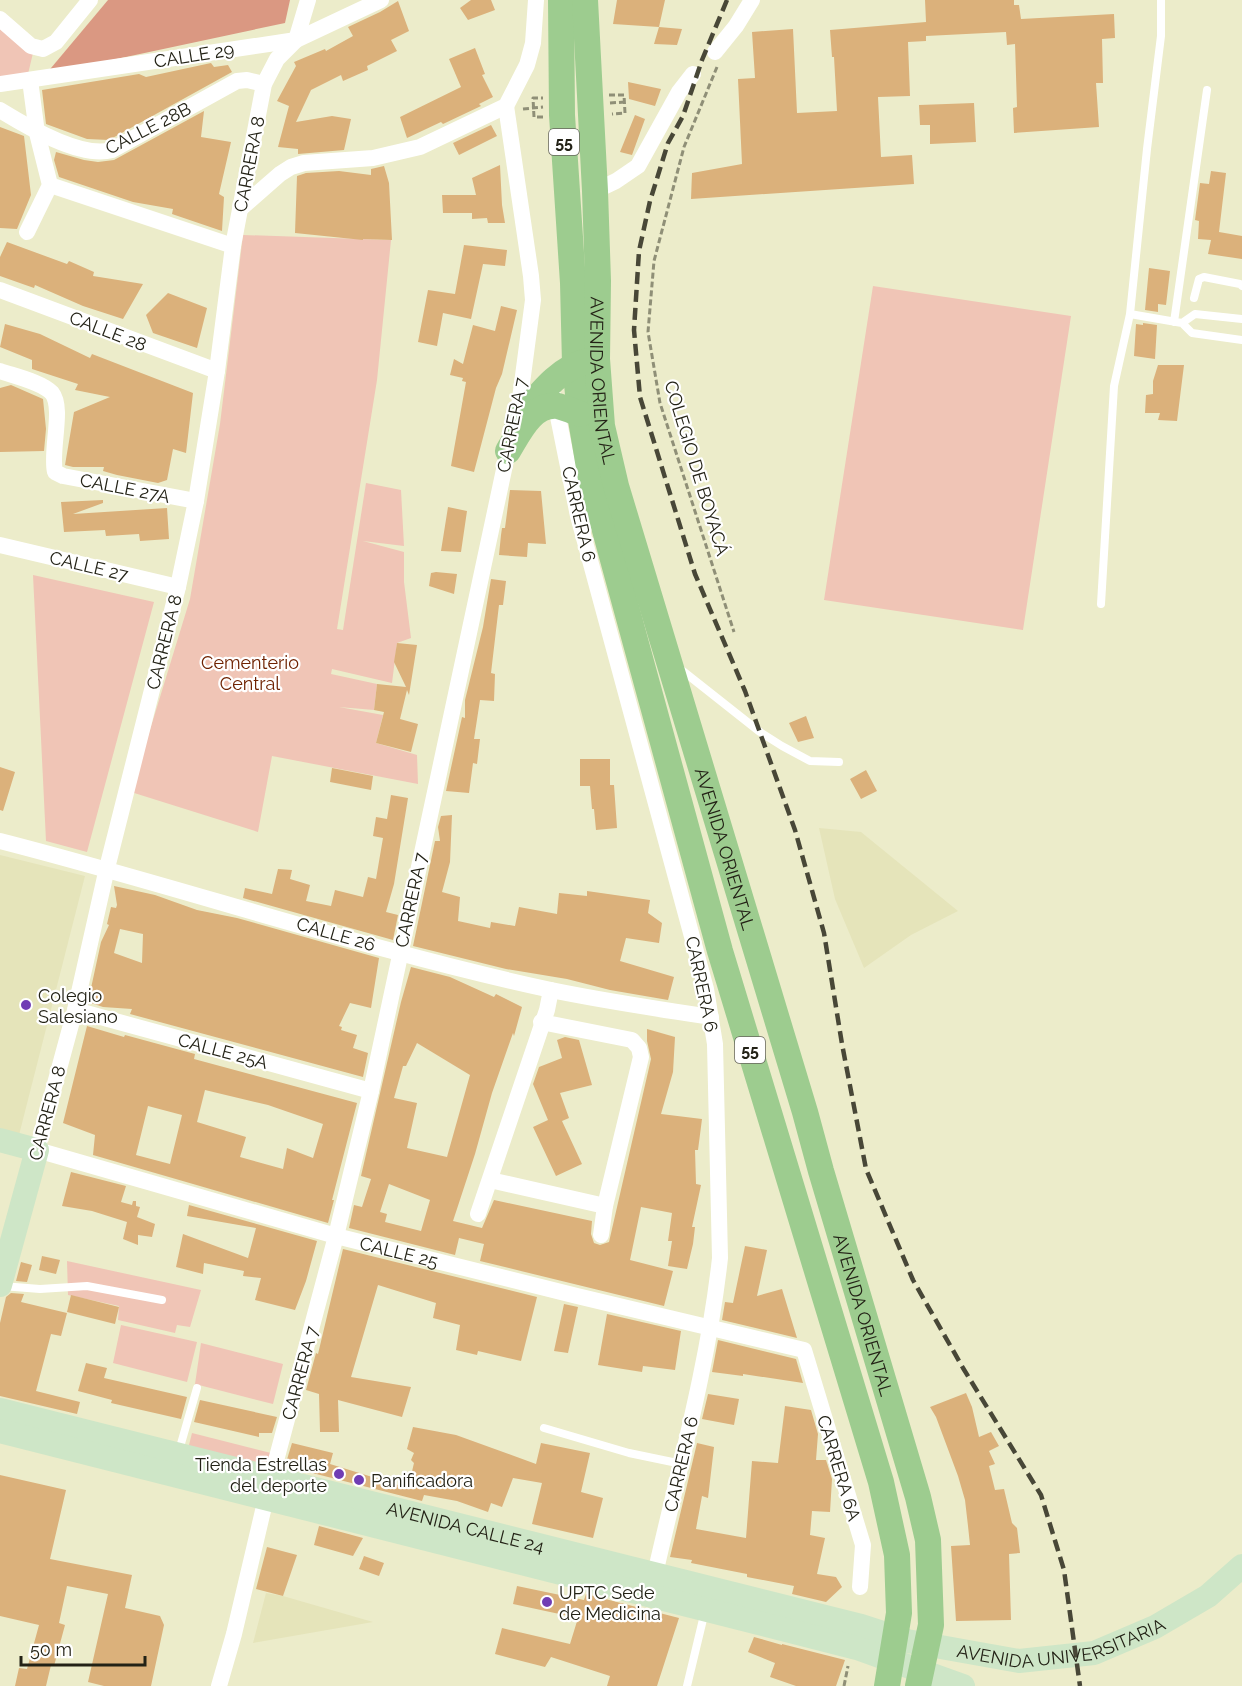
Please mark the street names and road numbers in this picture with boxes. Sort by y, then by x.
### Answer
street label: CALLE 29 [152,38,236,72]
street label: CALLE 28B [102,98,194,158]
street label: CARRERA 8 [229,114,269,214]
road number: 55 [549,129,579,155]
street label: AVENIDA ORIENTAL [586,296,621,467]
street label: CALLE 28 [66,307,150,355]
street label: CARRERA 7 [493,375,532,474]
street label: COLEGIO DE BOYACÁ [660,378,735,558]
street label: CARRERA 6 [558,464,600,564]
street label: CALLE 27A [78,469,172,507]
street label: CALLE 27 [48,547,131,585]
street label: CARRERA 8 [142,592,186,692]
street label: AVENIDA ORIENTAL [691,765,760,933]
street label: CARRERA 7 [391,850,431,949]
street label: CALLE 26 [294,913,378,955]
street label: CARRERA 6 [682,934,722,1034]
street label: CALLE 25A [176,1029,270,1073]
road number: 55 [735,1037,765,1063]
street label: CARRERA 8 [24,1063,70,1163]
street label: AVENIDA ORIENTAL [830,1231,898,1399]
street label: CALLE 25 [358,1232,441,1272]
street label: CARRERA 7 [277,1323,323,1422]
street label: CARRERA 6A [813,1413,865,1523]
street label: CARRERA 6 [660,1414,702,1514]
street label: AVENIDA CALLE 24 [385,1497,547,1557]
street label: AVENIDA UNIVERSITARIA [955,1613,1168,1672]

